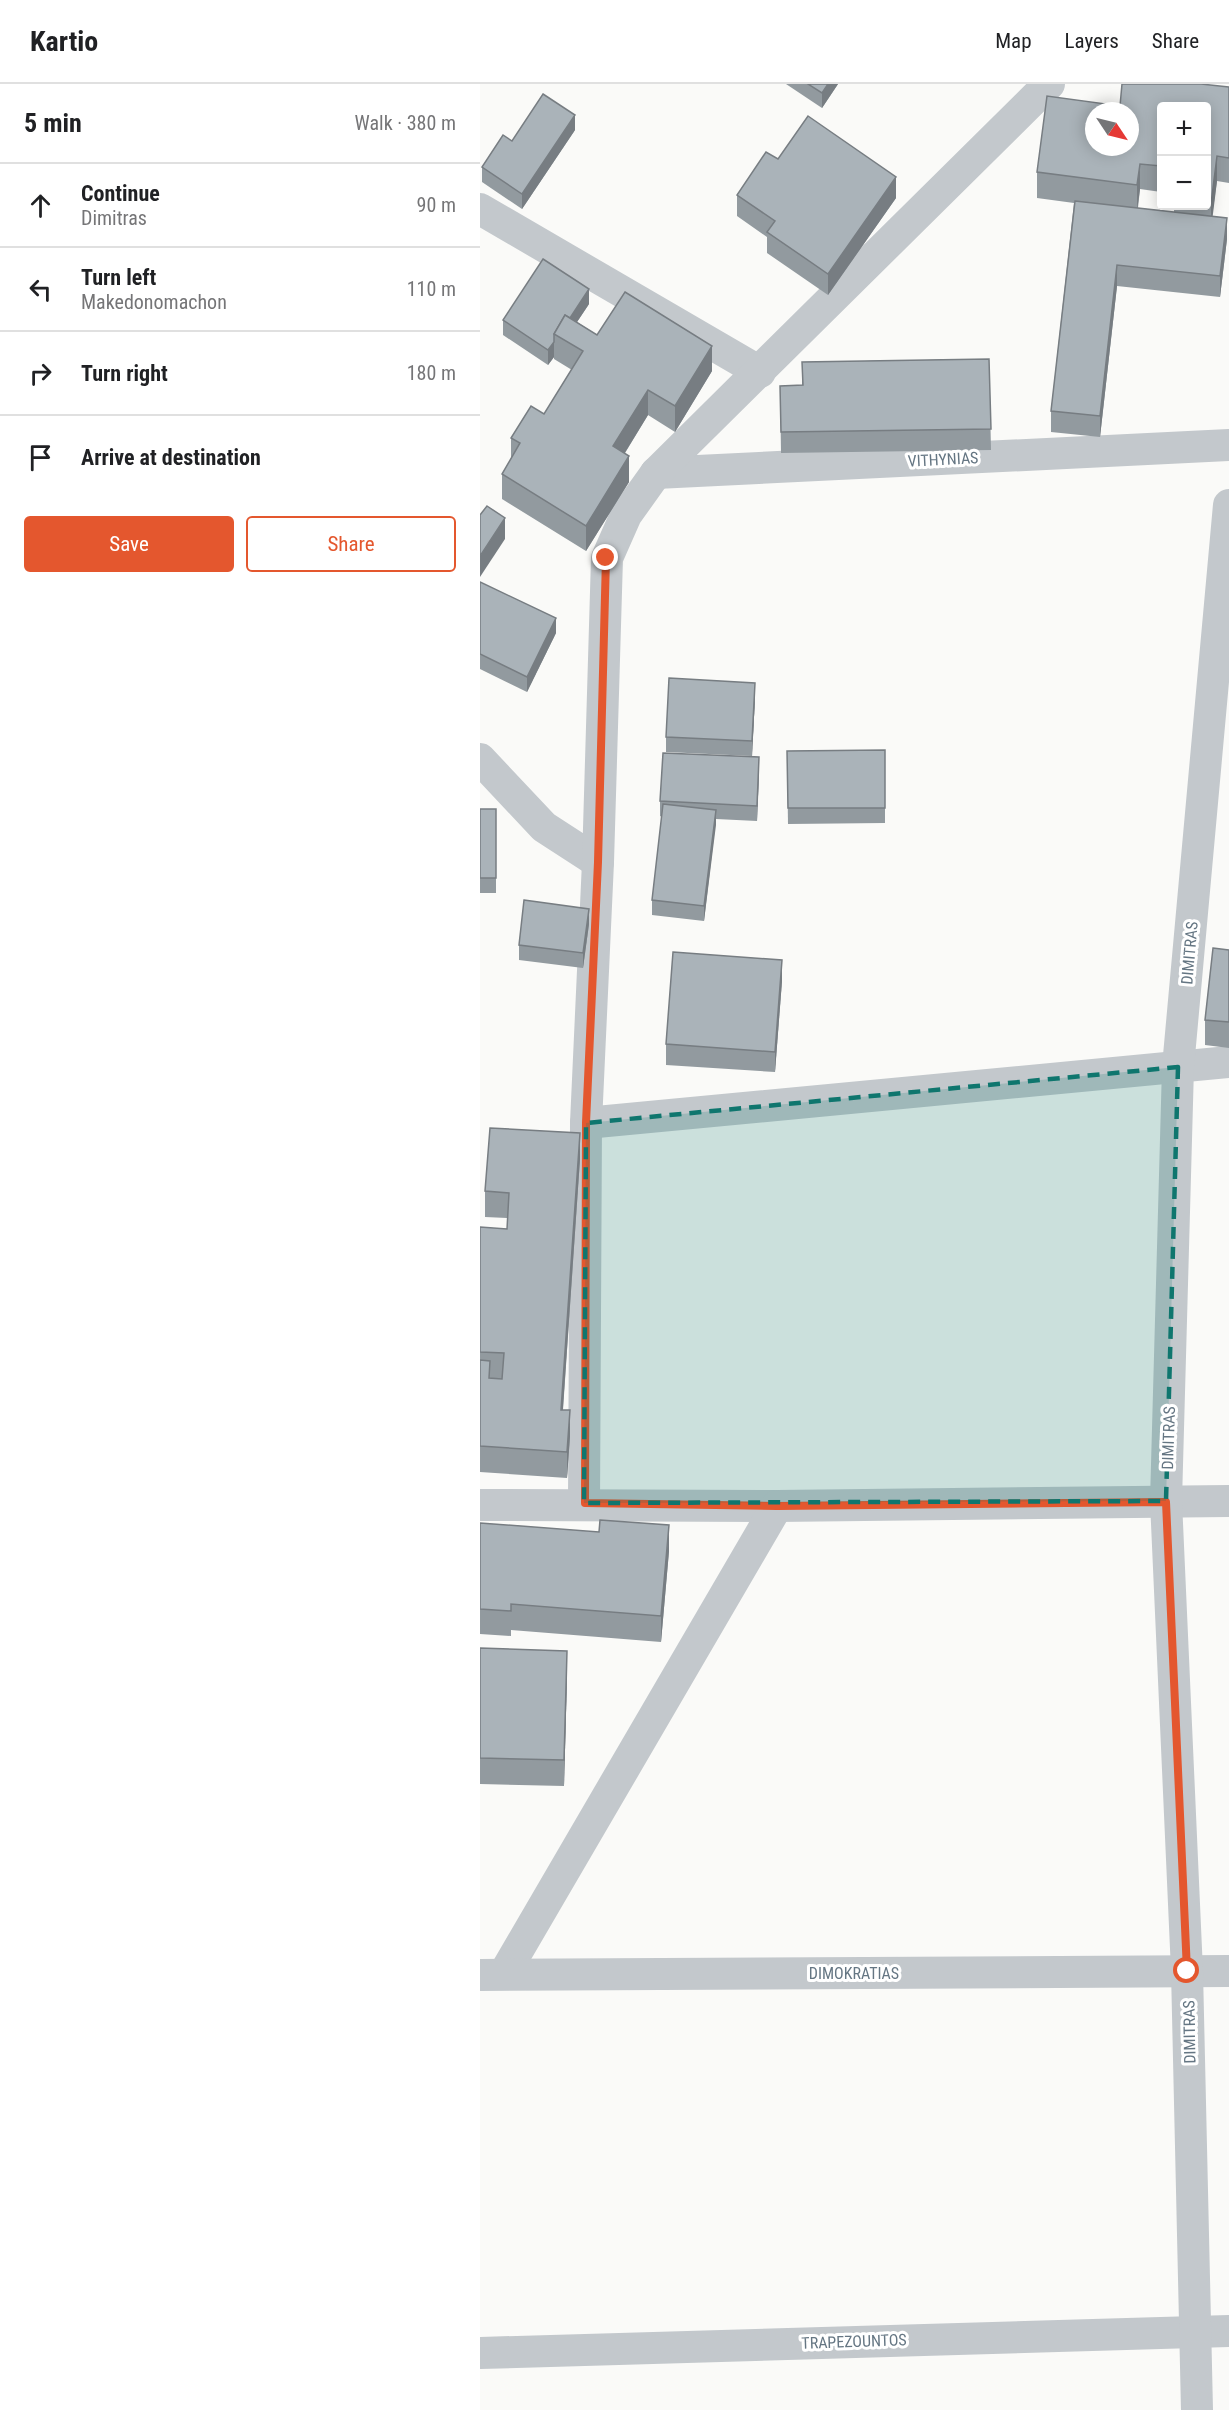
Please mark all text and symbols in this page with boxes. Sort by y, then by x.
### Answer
text: Kartio [30,25,98,58]
text: Map [995,29,1032,53]
text: Layers [1065,29,1119,53]
text: Share [1152,29,1199,53]
north arrow [1085,102,1139,156]
map controls [1157,102,1211,210]
button: + [1157,102,1211,156]
text: 5 min [24,108,82,138]
text: Walk · 380 m [355,111,456,135]
button: − [1157,156,1211,210]
text: Continue [81,181,160,206]
icon: ahead [24,189,57,222]
text: 90 m [417,193,456,217]
text: Dimitras [81,206,147,230]
text: Turn left [81,265,156,290]
icon: left [24,273,57,306]
text: 110 m [407,277,456,301]
text: Makedonomachon [81,290,227,314]
icon: right [24,357,57,390]
text: Turn right [81,361,168,386]
text: 180 m [407,361,456,385]
icon: arrive [24,441,57,474]
text: Arrive at destination [81,445,261,470]
street label: VITHYNIAS [907,448,979,471]
button: Save [24,516,234,572]
button: Share [246,516,456,572]
route end [592,544,618,570]
street label: DIMITRAS [1177,921,1202,985]
street label: DIMITRAS [1158,1406,1179,1470]
route start [1173,1957,1199,1983]
street label: DIMOKRATIAS [809,1964,899,1983]
street label: DIMITRAS [1179,2000,1200,2064]
street label: TRAPEZOUNTOS [801,2330,907,2353]

